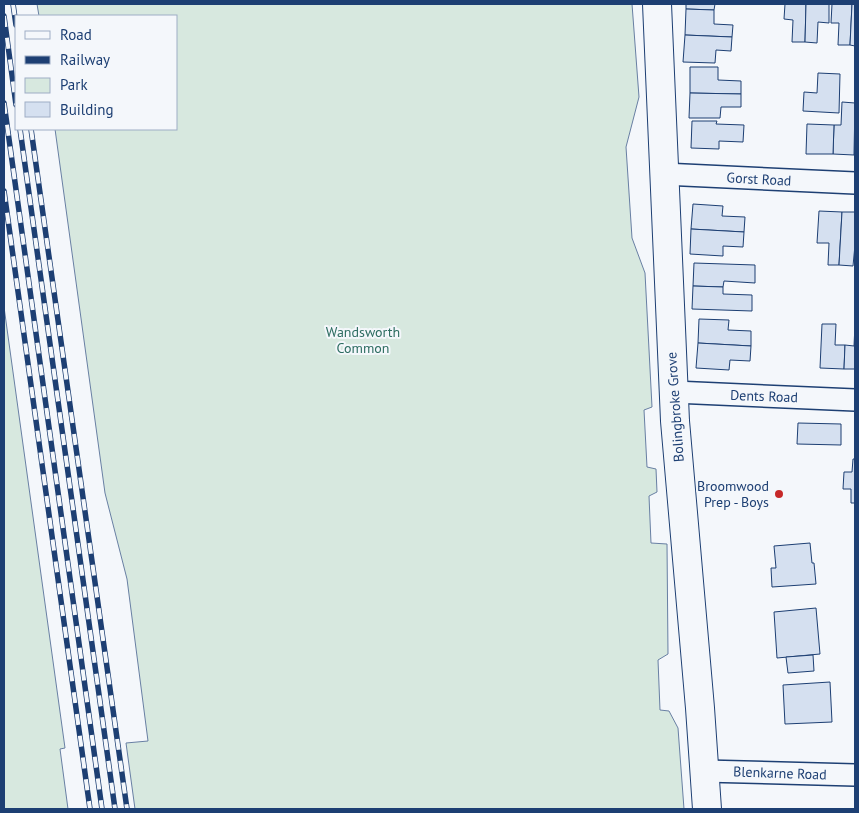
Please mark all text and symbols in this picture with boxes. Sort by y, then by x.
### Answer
legend [15,15,178,130]
text: Road [60,25,92,44]
text: Railway [60,50,110,69]
text: Park [60,75,88,94]
text: Building [60,100,114,119]
street label: Gorst Road [726,168,792,190]
park label: Wandsworth Common [326,323,400,357]
street label: Bolingbroke Grove [662,351,688,463]
street label: Dents Road [730,386,798,406]
place label: Broomwood Prep - Boys [697,477,769,511]
marker: Broomwood Prep - Boys [773,488,785,500]
street label: Blenkarne Road [733,762,827,784]

